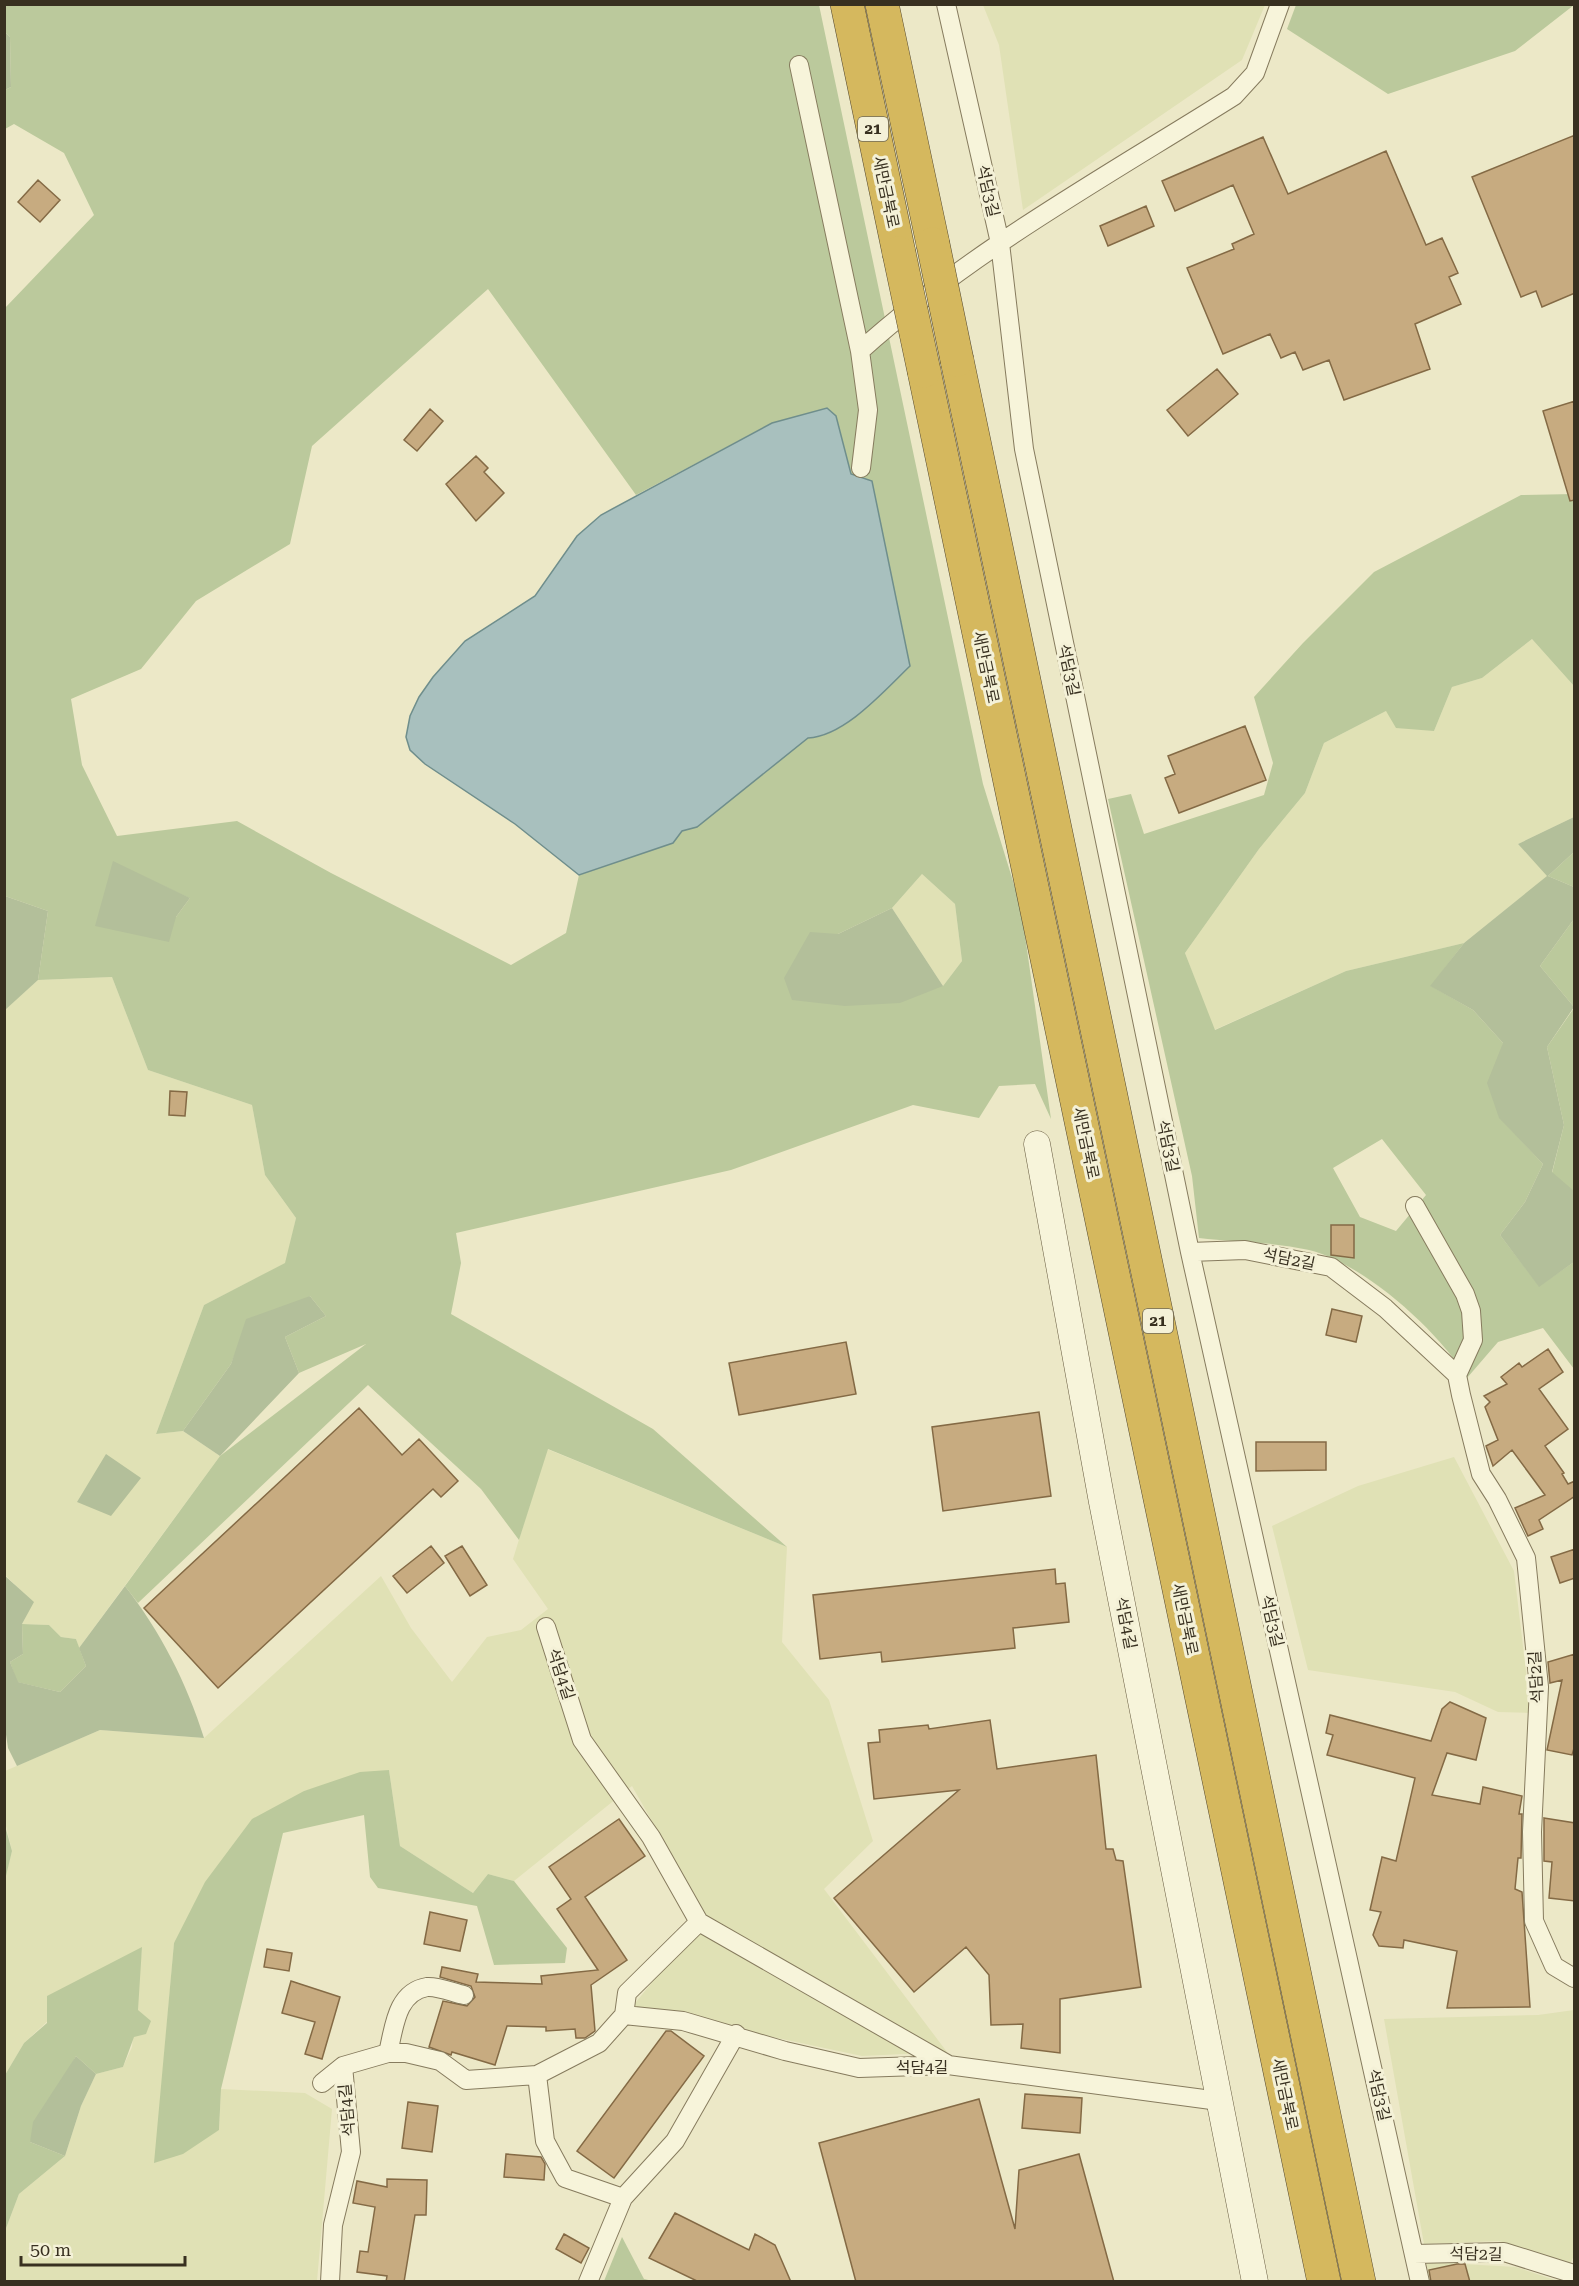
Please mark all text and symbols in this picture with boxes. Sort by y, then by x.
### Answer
road number: 21 [858,117,888,141]
street label: 새만금북로 [869,154,903,230]
street label: 석담3길 [973,163,1003,219]
street label: 새만금북로 [969,629,1003,705]
street label: 석담3길 [1054,642,1084,698]
street label: 새만금북로 [1069,1105,1103,1181]
street label: 석담3길 [1153,1118,1183,1174]
street label: 석담2길 [1261,1244,1317,1274]
road number: 21 [1143,1309,1173,1333]
street label: 새만금북로 [1168,1581,1202,1657]
street label: 석담3길 [1257,1593,1287,1649]
street label: 석담4길 [1112,1595,1140,1651]
street label: 석담4길 [544,1646,578,1702]
street label: 석담2길 [1525,1650,1547,1704]
street label: 새만금북로 [1268,2056,1302,2132]
street label: 석담4길 [895,2058,949,2077]
street label: 석담3길 [1364,2067,1394,2123]
street label: 석담4길 [335,2083,359,2137]
scale bar [21,2229,184,2267]
text: 50 m [30,2239,71,2260]
street label: 석담2길 [1449,2244,1503,2264]

